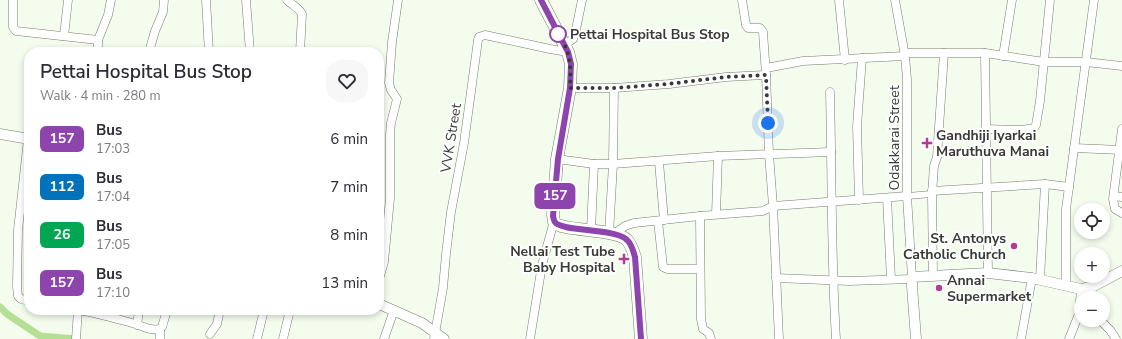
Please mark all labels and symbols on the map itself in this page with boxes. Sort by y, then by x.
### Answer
marker: Pettai Hospital Bus Stop [549,25,567,43]
place label: Pettai Hospital Bus Stop [570,25,730,44]
street label: Odakkarai Street [885,85,904,191]
street label: VVK Street [436,102,466,175]
your location [758,113,778,133]
place label: Gandhiji Iyarkai Maruthuva Manai [936,126,1049,161]
marker: Gandhiji Iyarkai Maruthuva Manai [921,137,933,149]
line badge: 157 [532,183,578,209]
place label: St. Antonys Catholic Church [903,229,1006,264]
marker: St. Antonys Catholic Church [1009,241,1019,251]
place label: Nellai Test Tube Baby Hospital [510,242,616,277]
marker: Nellai Test Tube Baby Hospital [618,253,630,265]
place label: Annai Supermarket [947,271,1032,306]
marker: Annai Supermarket [934,283,944,293]

